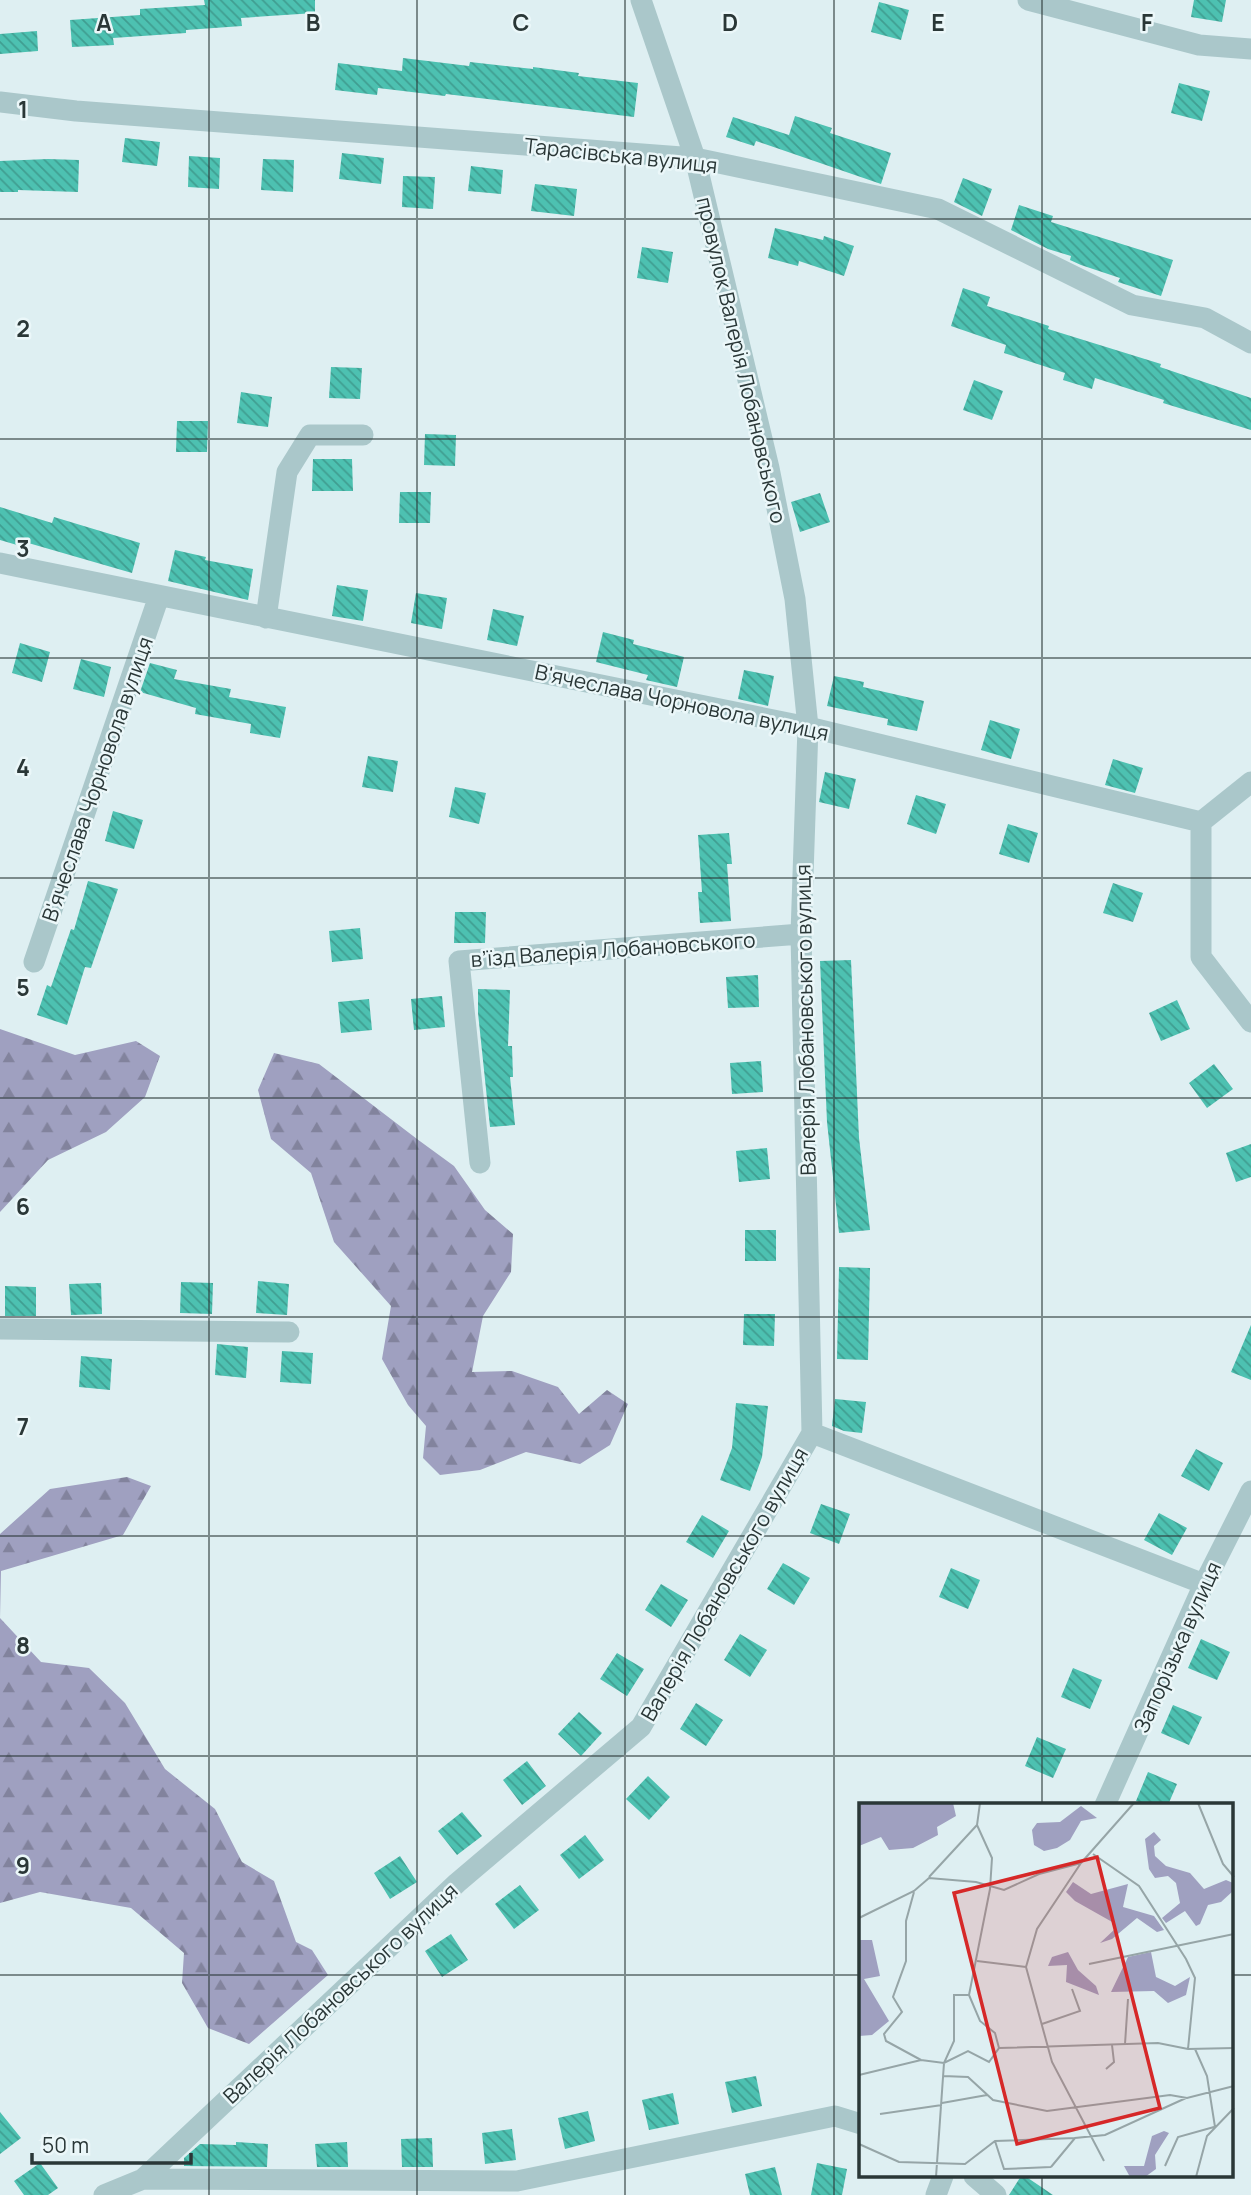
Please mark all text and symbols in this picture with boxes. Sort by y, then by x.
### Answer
text: A [96,6,112,38]
text: B [306,6,320,38]
text: C [513,6,530,38]
text: D [722,6,738,38]
text: E [931,6,945,38]
text: F [1141,6,1153,38]
text: 1 [18,93,28,125]
street label: Тарасівська вулиця [523,131,719,179]
street label: провулок Валерія Лобановського [691,194,793,526]
text: 2 [16,312,30,344]
text: 3 [16,532,30,564]
street label: В'ячеслава Чорновола вулиця [35,633,159,925]
street label: В'ячеслава Чорновола вулиця [533,657,831,747]
text: 4 [16,751,30,783]
street label: Валерія Лобановського вулиця [788,864,822,1176]
street label: в’їзд Валерія Лобановського [470,925,756,973]
text: 5 [16,971,30,1003]
text: 6 [16,1190,30,1222]
text: 7 [17,1410,29,1442]
street label: Валерія Лобановського вулиця [634,1442,814,1726]
street label: Запорізька вулиця [1127,1557,1227,1737]
text: 8 [16,1629,30,1661]
inset map [859,1803,1234,2178]
text: 9 [16,1849,30,1881]
street label: Валерія Лобановського вулиця [217,1877,463,2109]
scale bar [32,2122,191,2166]
text: 50 m [42,2131,89,2159]

